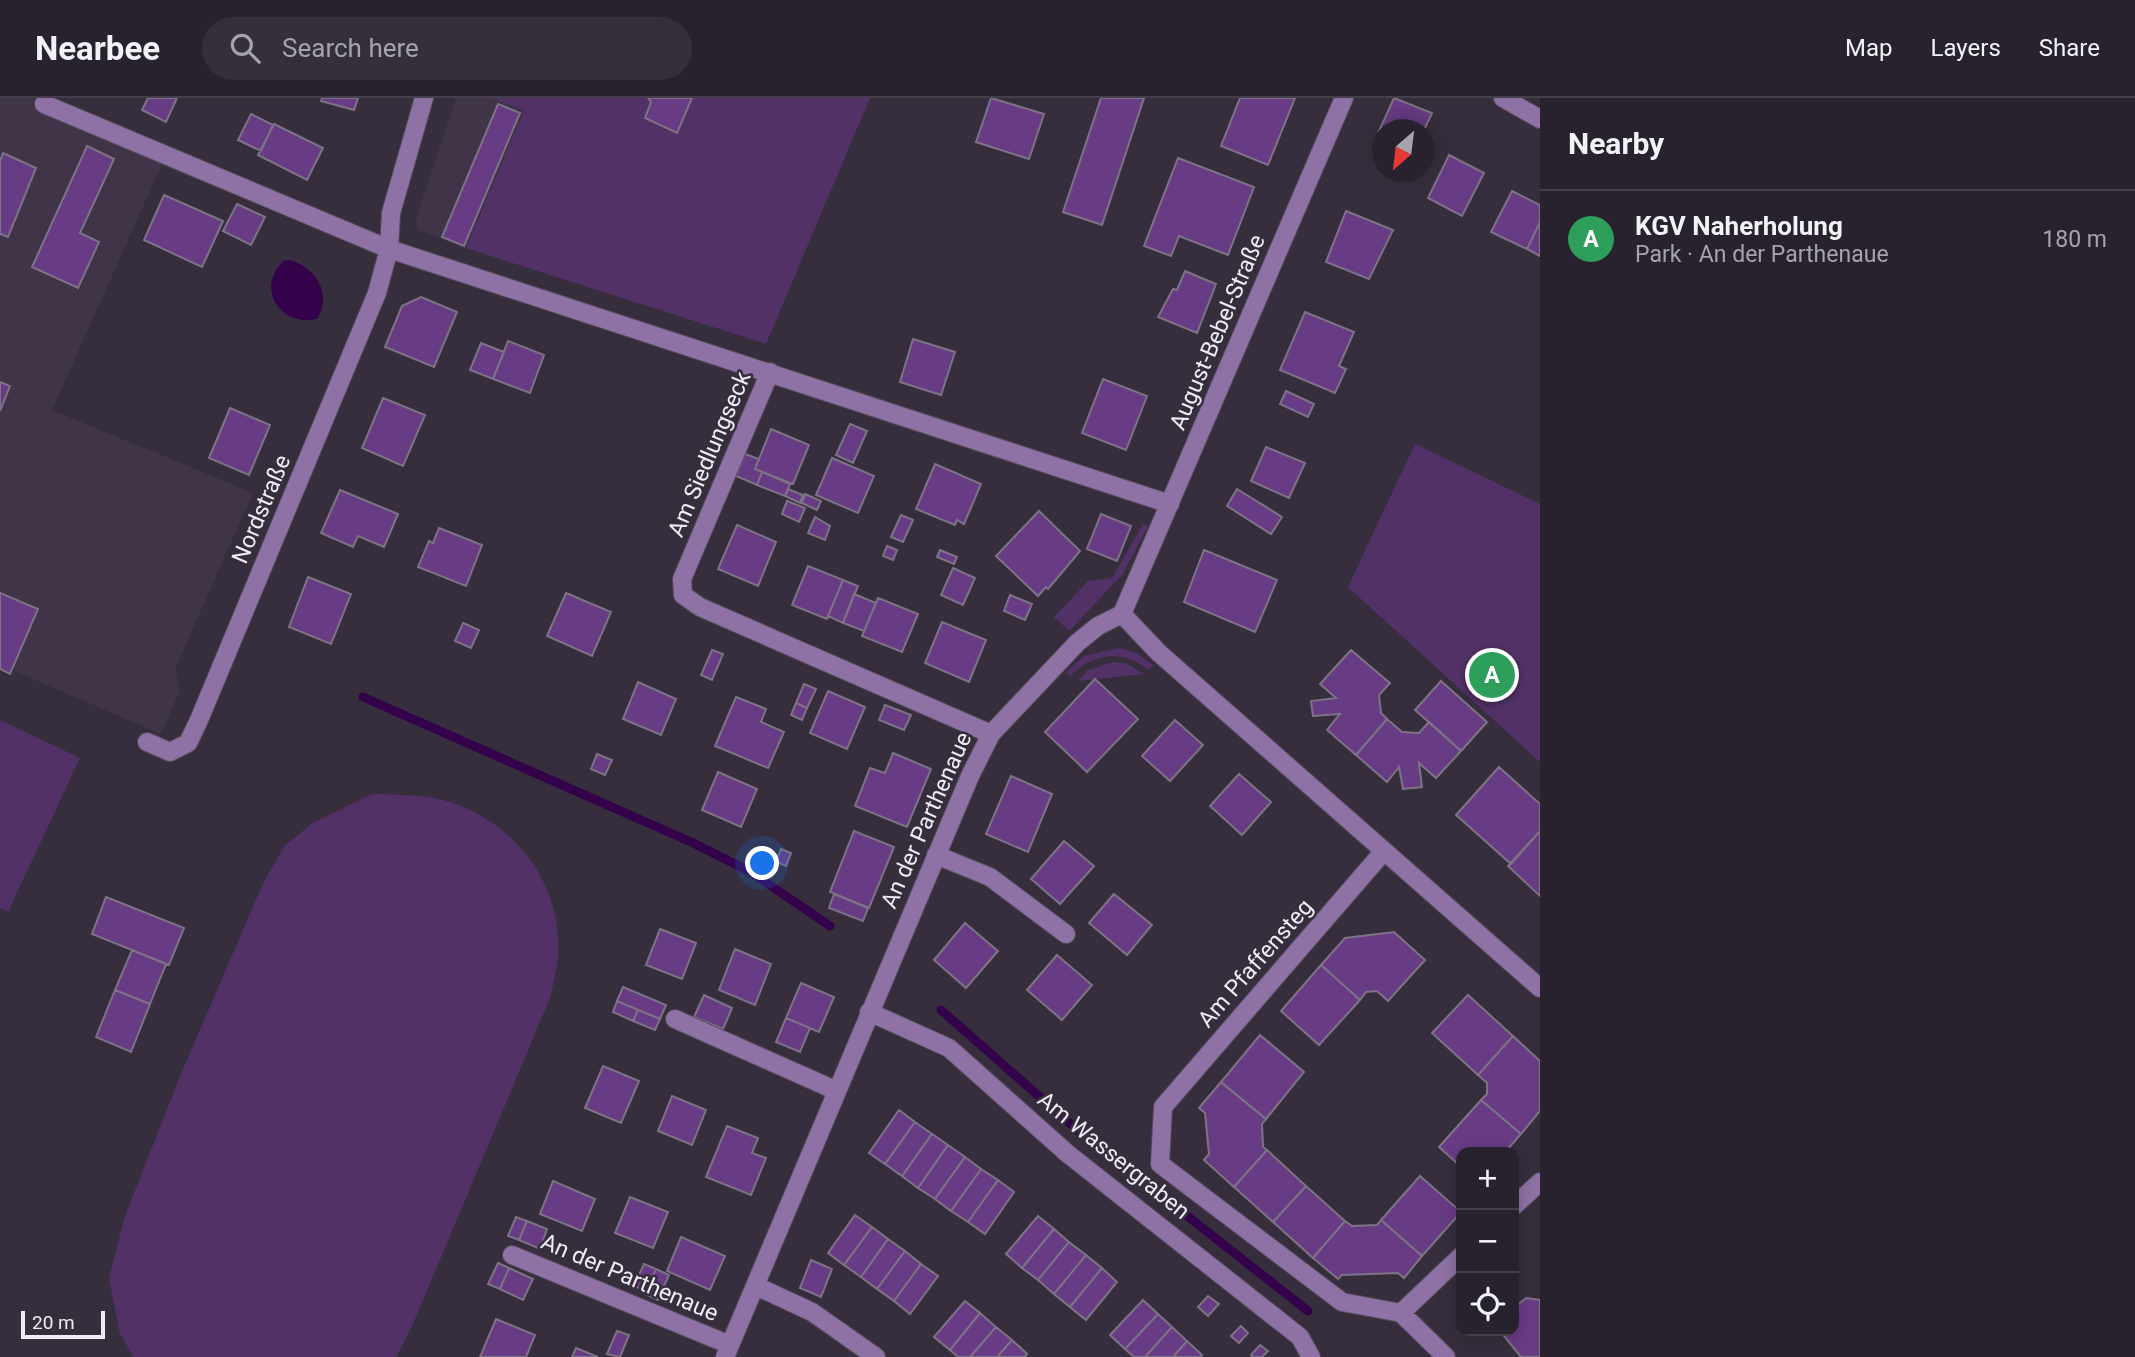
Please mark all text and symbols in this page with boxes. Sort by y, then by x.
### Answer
search box [202,17,692,80]
text: Nearbee [35,29,160,68]
icon: search [226,29,264,67]
text: Search here [282,33,419,63]
text: Map [1845,34,1893,62]
text: Layers [1931,34,2001,62]
text: Share [2039,34,2100,62]
north arrow [1372,119,1435,182]
text: Nearby [1568,126,1664,161]
text: KGV Naherholung [1635,211,1843,241]
text: A [1583,226,1599,253]
text: 180 m [2042,226,2107,253]
street label: August-Bebel-Straße [1164,231,1271,434]
text: Park · An der Parthenaue [1635,241,1889,268]
street label: Am Siedlungseck [662,367,757,541]
street label: Nordstraße [227,451,296,567]
pin: A [1469,649,1515,701]
street label: An der Parthenaue [876,728,977,912]
your location [745,846,779,880]
street label: Am Pfaffensteg [1192,894,1318,1033]
street label: Am Wassergraben [1032,1086,1195,1225]
map controls [1456,1147,1519,1336]
button: + [1456,1147,1519,1210]
button: − [1456,1210,1519,1273]
street label: An der Parthenaue [537,1228,722,1327]
button: locate [1456,1273,1519,1336]
scale bar [21,1308,105,1340]
text: 20 m [32,1311,75,1334]

